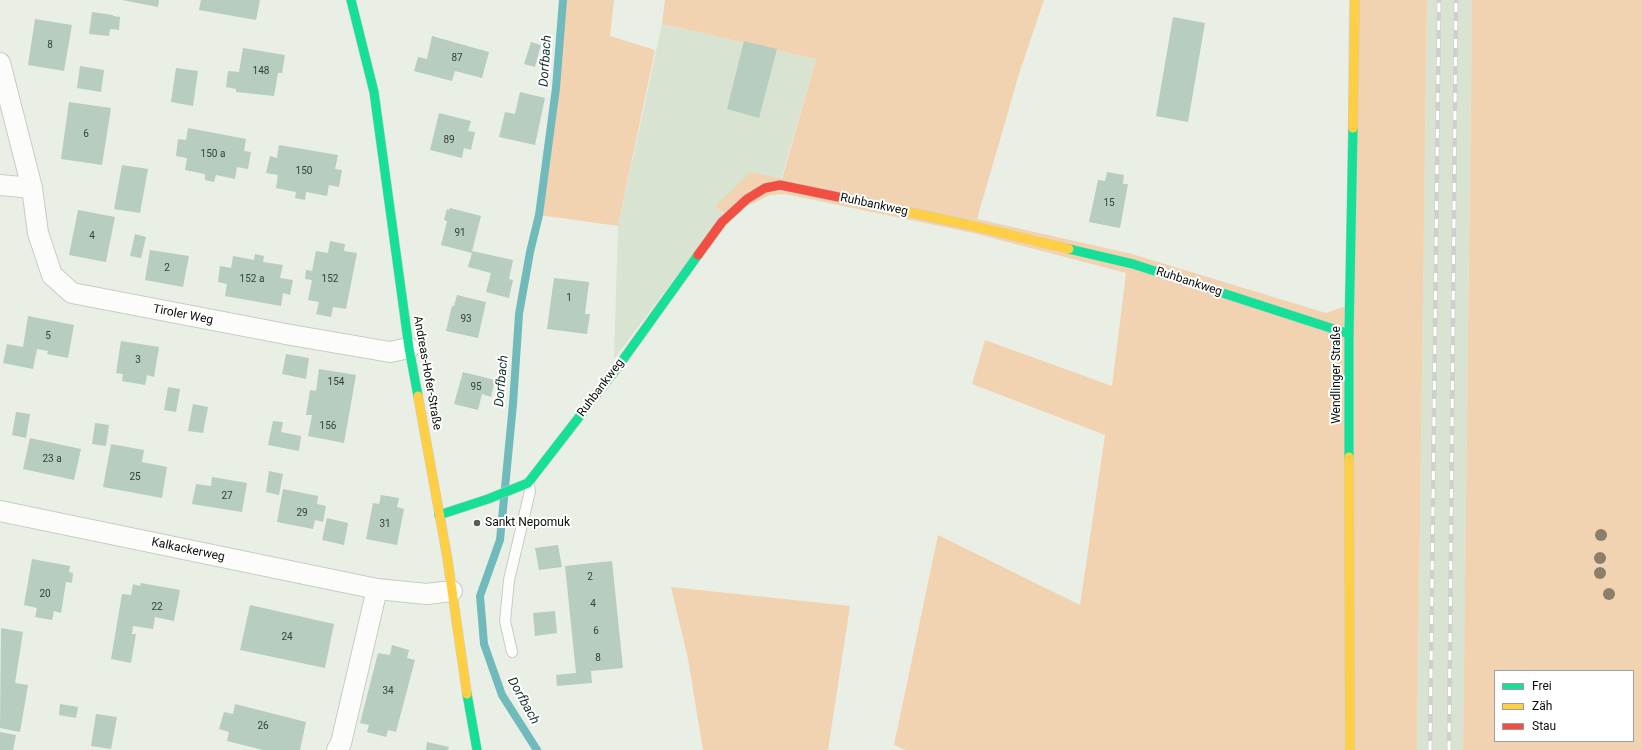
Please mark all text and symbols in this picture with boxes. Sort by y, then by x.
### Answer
water label: Dorfbach [536,35,556,87]
house number: 8 [47,39,53,51]
house number: 87 [451,52,463,64]
house number: 148 [253,65,269,77]
house number: 6 [83,128,89,140]
house number: 89 [443,134,455,146]
house number: 150 a [201,148,225,160]
house number: 150 [296,165,312,177]
street label: Ruhbankweg [839,191,909,219]
house number: 15 [1103,197,1115,209]
house number: 91 [454,227,466,239]
house number: 4 [89,230,95,242]
house number: 2 [164,262,170,274]
street label: Ruhbankweg [1154,265,1224,299]
house number: 152 a [240,273,264,285]
house number: 152 [322,273,338,285]
house number: 1 [566,292,572,304]
street label: Tiroler Weg [152,302,214,328]
house number: 93 [460,313,472,325]
street label: Andreas-Hofer-Straße [410,315,444,431]
street label: Wendlinger Straße [1330,326,1344,424]
house number: 5 [45,330,51,342]
house number: 3 [135,354,141,366]
water label: Dorfbach [492,355,512,407]
street label: Ruhbankweg [575,356,627,420]
house number: 154 [328,376,344,388]
house number: 95 [470,381,482,393]
house number: 156 [320,420,336,432]
house number: 23 a [42,453,62,465]
house number: 25 [129,471,141,483]
house number: 27 [221,490,233,502]
house number: 29 [296,507,308,519]
place label: Sankt Nepomuk [485,516,570,530]
house number: 31 [379,518,391,530]
marker: Sankt Nepomuk [472,518,482,528]
street label: Kalkackerweg [150,535,226,565]
house number: 2 [587,571,593,583]
house number: 20 [39,588,51,600]
house number: 4 [590,598,596,610]
house number: 22 [151,601,163,613]
house number: 6 [593,625,599,637]
house number: 24 [281,631,293,643]
house number: 8 [595,652,601,664]
legend [1494,670,1634,742]
water label: Dorfbach [504,675,542,727]
text: Frei [1532,679,1552,693]
house number: 34 [382,685,394,697]
text: Zäh [1532,699,1552,713]
text: Stau [1532,719,1556,733]
house number: 26 [257,720,269,732]

